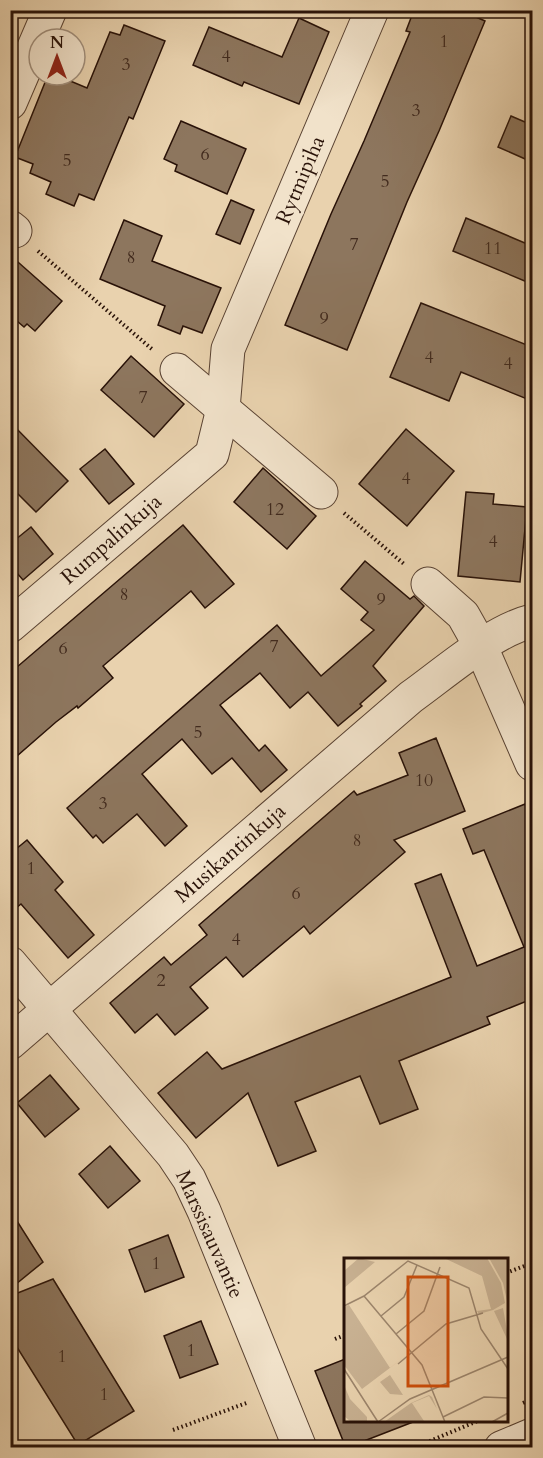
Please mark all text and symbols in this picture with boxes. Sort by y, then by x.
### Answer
north arrow [27,27,87,87]
house number: 1 [439,29,449,54]
text: N [50,32,64,54]
house number: 4 [221,44,231,69]
house number: 3 [121,52,131,77]
house number: 3 [411,98,421,123]
street label: Rytmipiha [269,131,332,229]
house number: 6 [200,142,210,167]
house number: 5 [62,148,72,173]
house number: 5 [380,169,390,194]
house number: 7 [349,232,359,257]
house number: 11 [484,236,502,261]
house number: 8 [126,245,136,270]
house number: 9 [319,306,329,331]
house number: 4 [424,345,434,370]
house number: 4 [503,351,513,376]
house number: 7 [138,385,148,410]
house number: 4 [401,466,411,491]
street label: Rumpalinkuja [55,487,168,591]
house number: 12 [266,497,284,522]
house number: 4 [488,529,498,554]
house number: 8 [119,582,129,607]
house number: 9 [376,587,386,612]
house number: 7 [269,634,279,659]
house number: 6 [58,636,68,661]
house number: 5 [193,720,203,745]
house number: 10 [415,768,433,793]
house number: 3 [98,791,108,816]
street label: Musikantinkuja [168,797,292,910]
house number: 8 [352,828,362,853]
house number: 1 [26,856,36,881]
house number: 6 [291,881,301,906]
house number: 4 [231,927,241,952]
house number: 2 [156,968,166,993]
street label: Marssisauvantie [168,1165,251,1303]
house number: 1 [151,1251,161,1276]
inset map [344,1258,507,1422]
house number: 1 [186,1338,196,1363]
house number: 1 [57,1344,67,1369]
house number: 1 [99,1382,109,1407]

